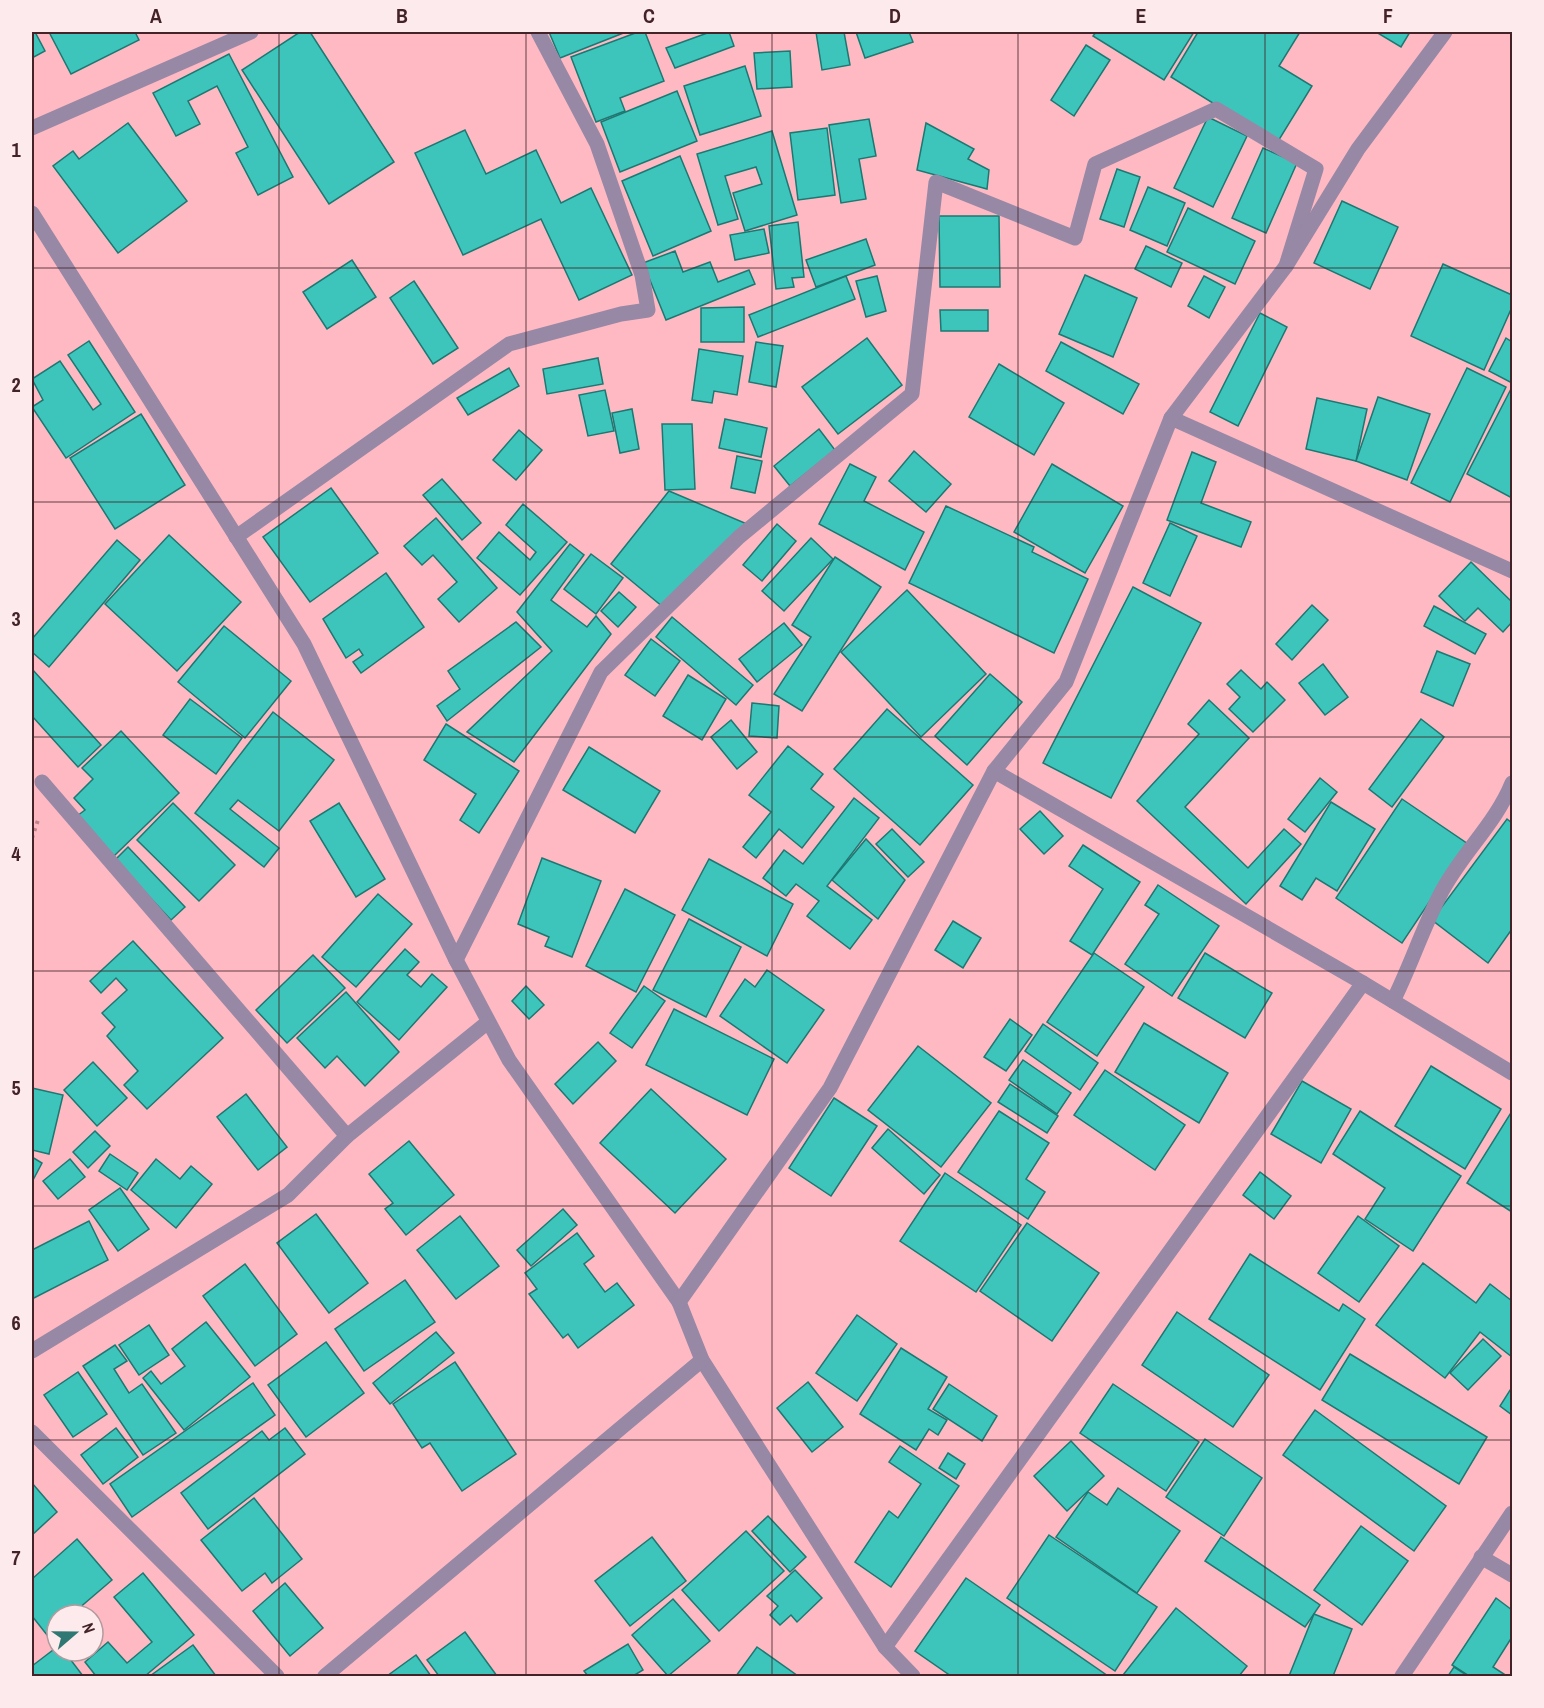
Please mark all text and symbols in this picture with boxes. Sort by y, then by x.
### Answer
text: A [150,2,162,29]
text: B [396,2,408,29]
text: C [643,2,655,29]
text: D [889,2,901,29]
text: E [1136,2,1147,29]
text: F [1383,2,1393,29]
text: 1 [11,136,21,163]
text: 2 [11,371,21,398]
text: 3 [11,605,21,632]
text: 4 [11,840,21,867]
text: 5 [11,1074,21,1101]
text: 6 [11,1309,21,1336]
text: 7 [11,1544,21,1571]
north arrow [45,1603,105,1663]
text: N [77,1620,101,1636]

